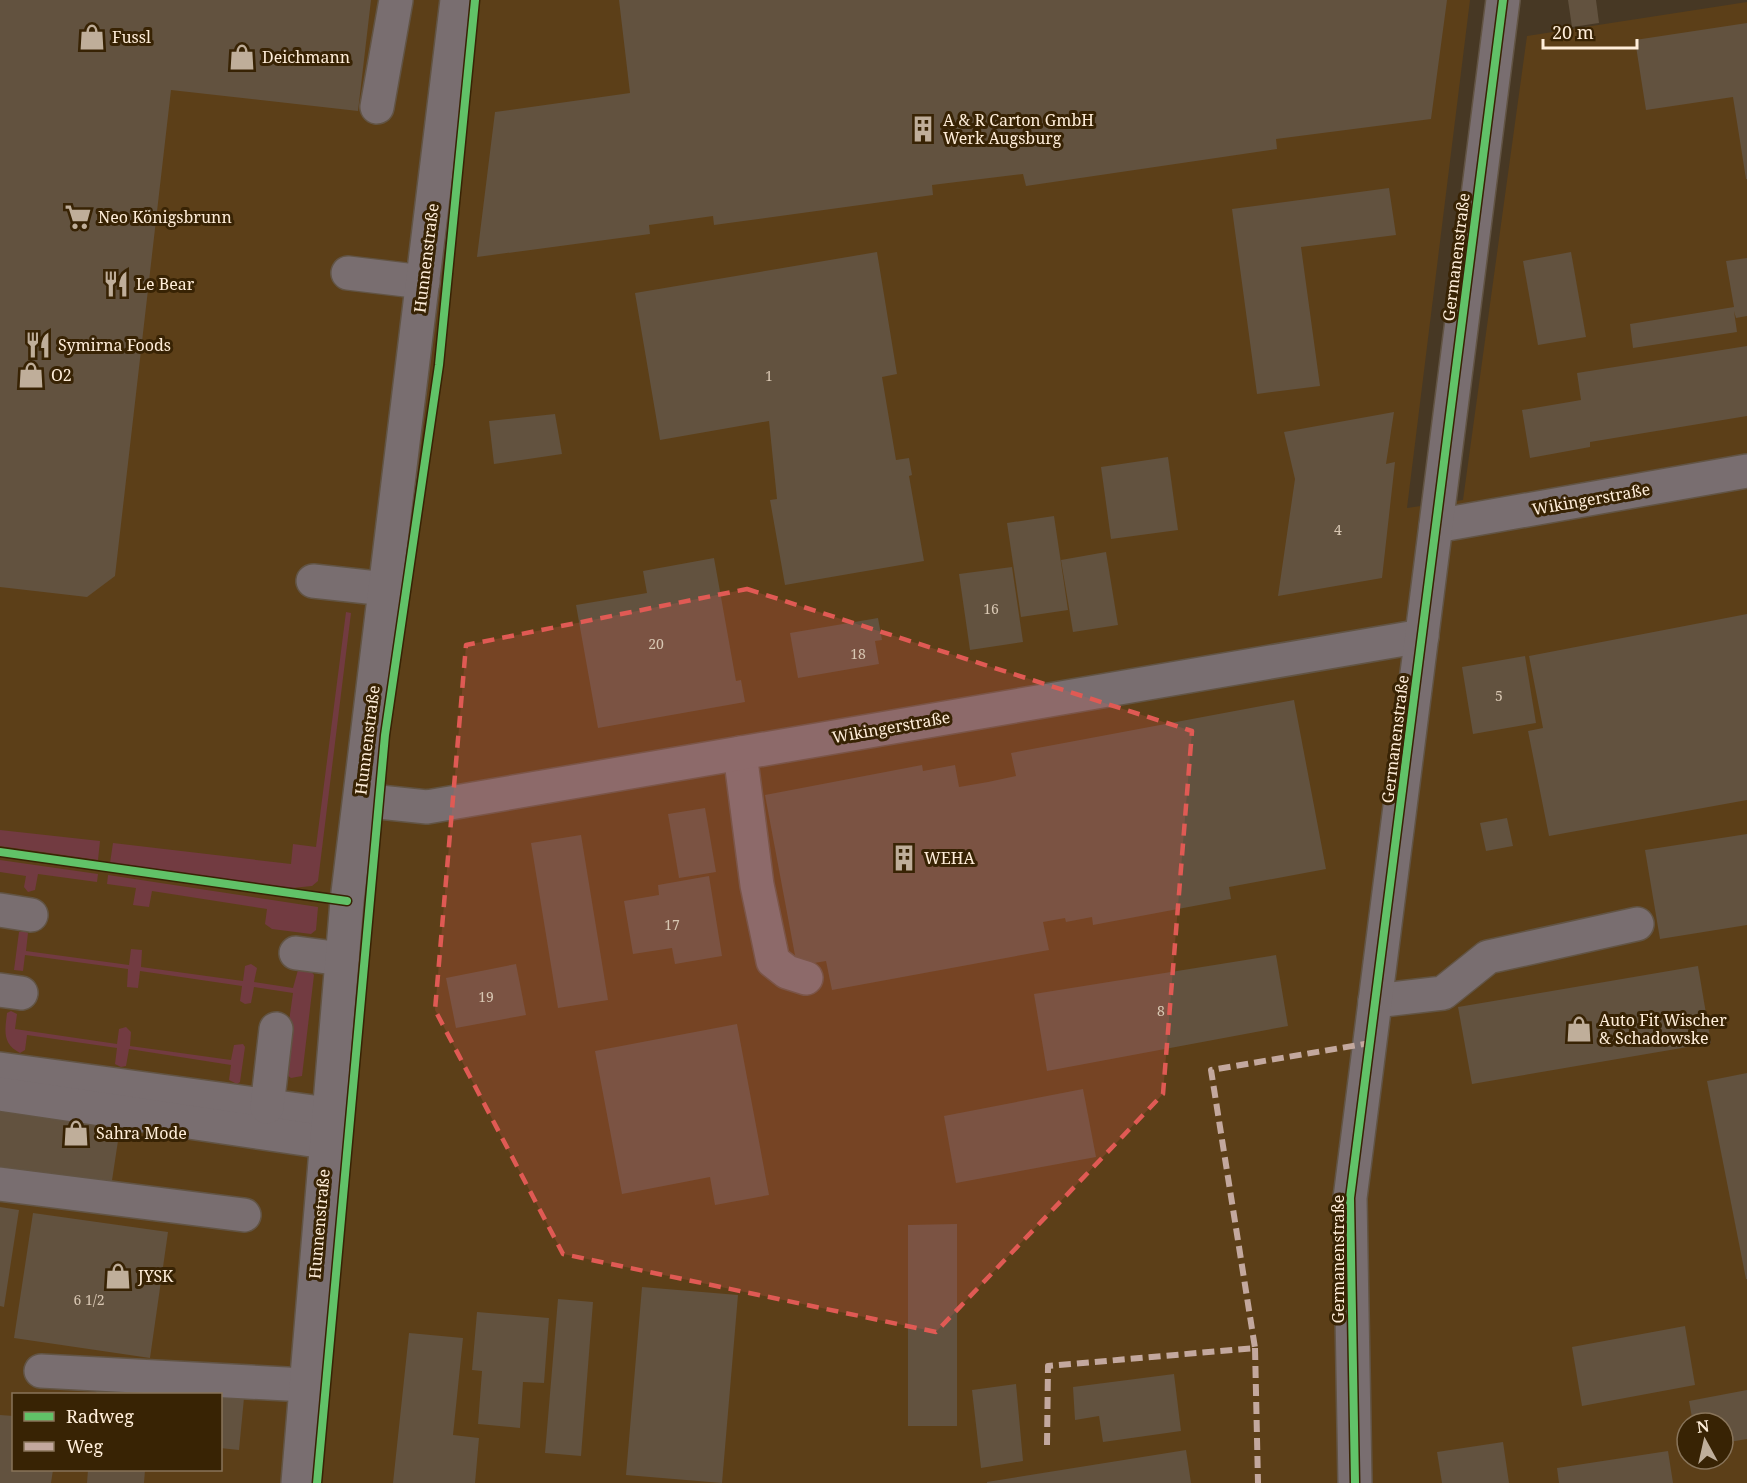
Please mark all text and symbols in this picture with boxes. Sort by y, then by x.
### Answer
scale bar [1543,12,1638,50]
text: 20 m [1552,20,1594,44]
shop icon: Fussl [77,22,107,52]
place label: Fussl [112,26,151,48]
shop icon: Deichmann [227,42,257,72]
place label: Deichmann [262,46,350,68]
place label: A & R Carton GmbH Werk Augsburg [943,109,1094,149]
building icon: A & R Carton GmbH Werk Augsburg [908,114,938,144]
street label: Germanenstraße [1437,192,1475,322]
supermarket icon: Neo Königsbrunn [63,202,93,232]
street label: Hunnenstraße [408,202,444,314]
place label: Neo Königsbrunn [98,206,232,228]
restaurant icon: Le Bear [101,269,131,299]
place label: Le Bear [136,273,195,295]
restaurant icon: Symirna Foods [23,330,53,360]
place label: Symirna Foods [58,334,171,356]
shop icon: O2 [16,360,46,390]
place label: O2 [51,364,72,386]
house number: 1 [765,366,773,385]
street label: Wikingerstraße [1530,478,1652,520]
house number: 4 [1334,520,1342,539]
house number: 16 [983,599,999,618]
house number: 20 [648,634,664,653]
house number: 18 [850,644,866,663]
street label: Germanenstraße [1376,674,1414,804]
street label: Hunnenstraße [349,684,385,796]
house number: 5 [1495,686,1503,705]
street label: Wikingerstraße [830,706,952,748]
building icon: WEHA [889,843,919,873]
place label: WEHA [924,847,975,869]
house number: 17 [664,915,680,934]
house number: 19 [478,987,494,1006]
house number: 8 [1157,1001,1165,1020]
place label: Auto Fit Wischer & Schadowske [1599,1009,1727,1049]
shop icon: Auto Fit Wischer & Schadowske [1564,1014,1594,1044]
shop icon: Sahra Mode [61,1118,91,1148]
place label: Sahra Mode [96,1122,187,1144]
street label: Hunnenstraße [303,1168,335,1280]
street label: Germanenstraße [1327,1195,1349,1323]
shop icon: JYSK [103,1261,133,1291]
place label: JYSK [137,1265,174,1287]
house number: 6 1/2 [73,1290,105,1309]
legend [12,1393,222,1471]
text: Radweg [66,1404,134,1428]
north arrow [1675,1411,1735,1471]
text: N [1695,1414,1711,1438]
text: Weg [66,1434,103,1458]

